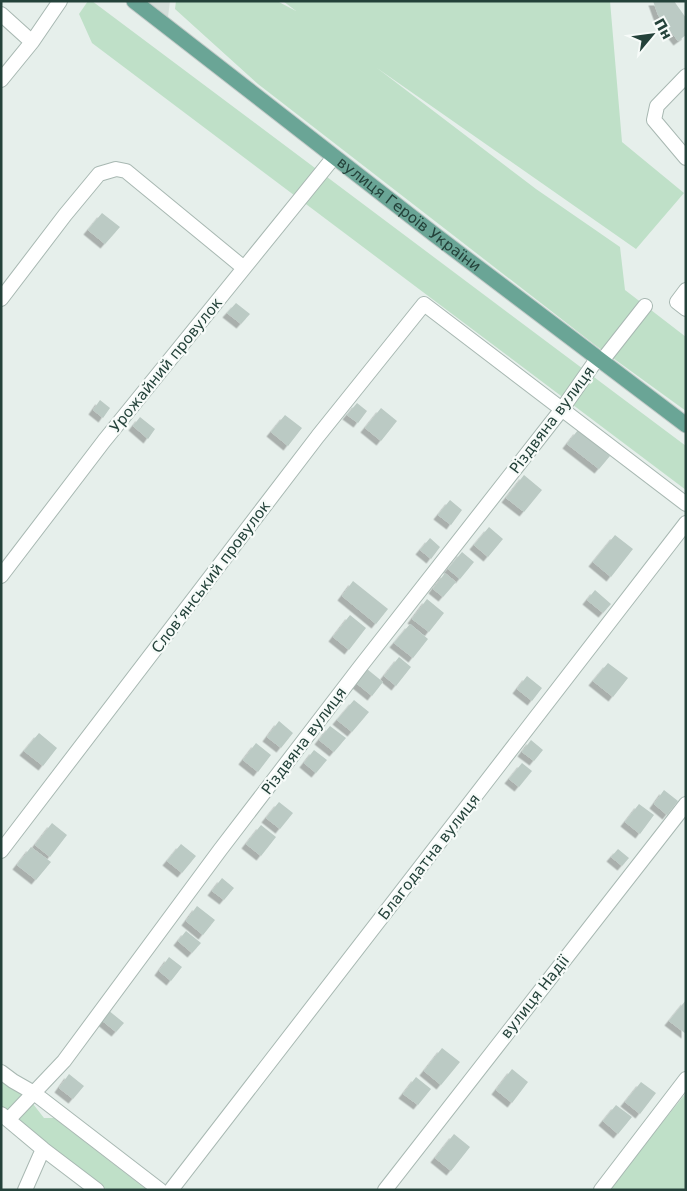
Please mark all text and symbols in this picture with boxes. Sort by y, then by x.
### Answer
north arrow [627,10,677,60]
text: Пн [651,15,676,42]
street label: вулиця Героїв України [333,153,484,275]
street label: Урожайний провулок [106,294,226,436]
street label: Різдвяна вулиця [506,363,598,477]
street label: Словʼянський провулок [148,497,274,657]
street label: Різдвяна вулиця [258,684,350,798]
street label: Благодатна вулиця [374,791,484,923]
street label: вулиця Надії [497,951,573,1042]

